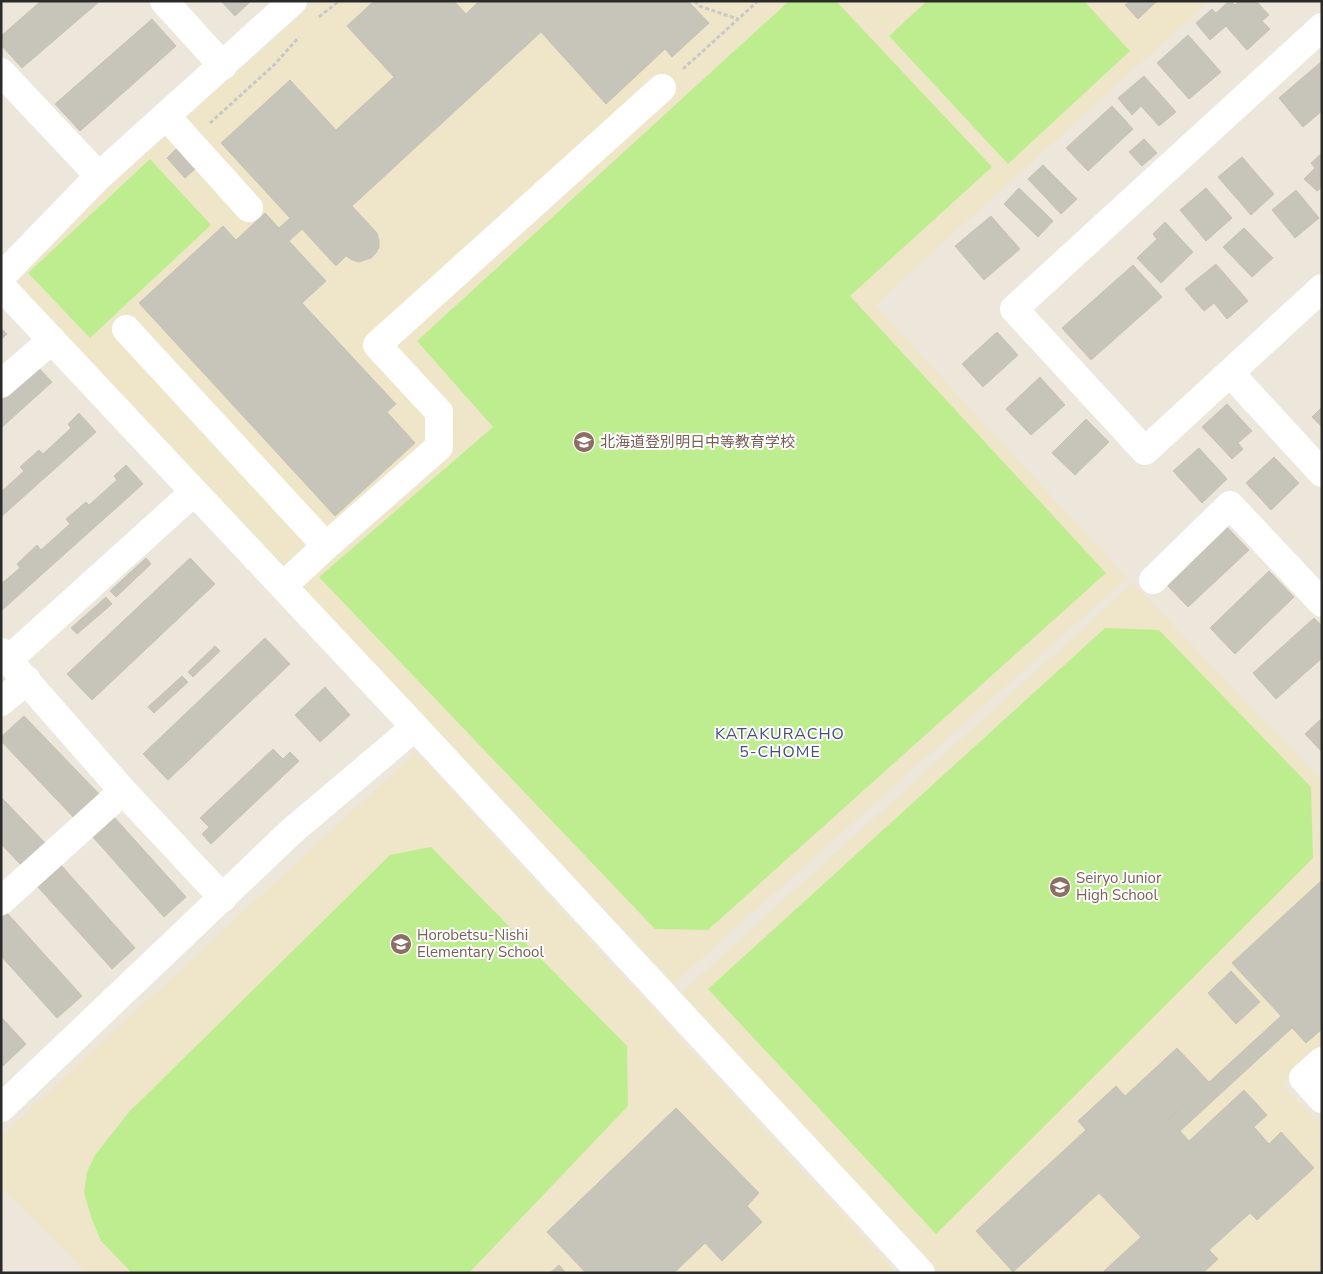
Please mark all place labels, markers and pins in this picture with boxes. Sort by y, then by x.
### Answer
school or university icon: 北海道登別明日中等教育学校 [572,430,596,454]
place label: 北海道登別明日中等教育学校 [600,432,795,452]
place label: Seiryo Junior High School [1076,868,1162,905]
school or university icon: Seiryo Junior High School [1048,875,1072,899]
place label: Horobetsu-Nishi Elementary School [417,925,544,962]
school or university icon: Horobetsu-Nishi Elementary School [389,932,413,956]

